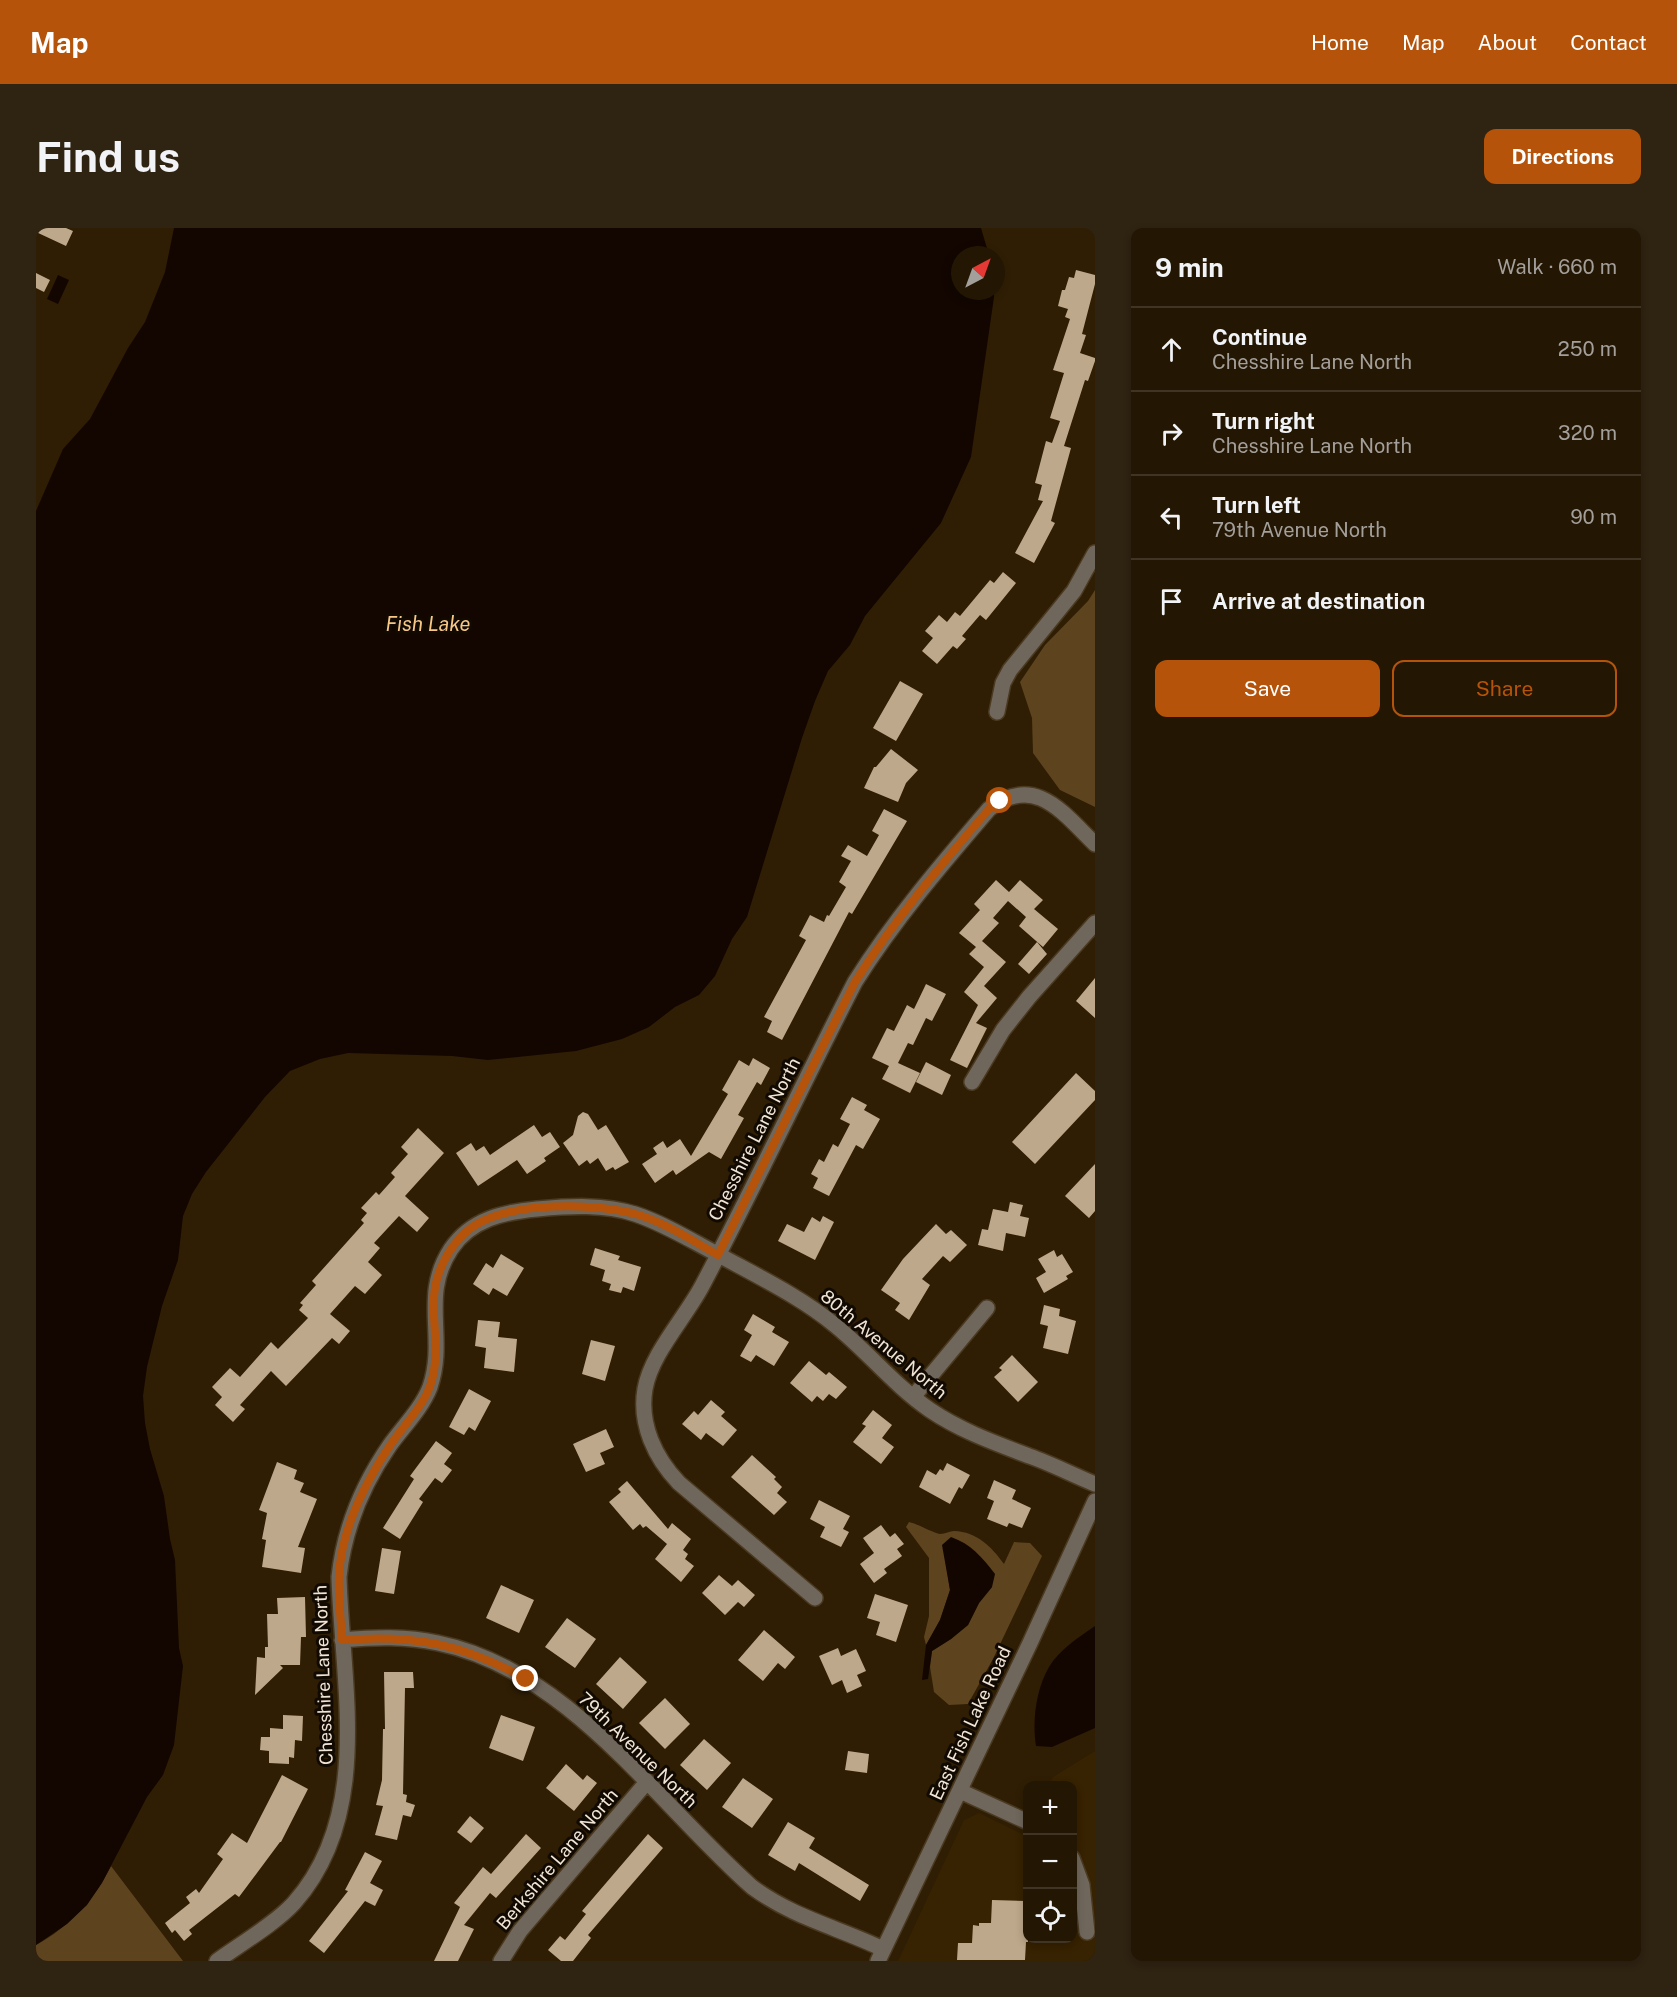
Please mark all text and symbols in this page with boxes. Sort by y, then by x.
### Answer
text: Map [30,26,89,59]
text: Home [1311,30,1369,55]
text: Map [1402,30,1445,55]
text: About [1478,30,1537,55]
text: Contact [1570,30,1647,55]
button: Directions [1484,129,1641,184]
text: Find us [36,132,180,181]
north arrow [951,246,1005,300]
text: 9 min [1155,252,1224,283]
text: Walk · 660 m [1497,255,1617,279]
text: Continue [1212,324,1307,350]
icon: ahead [1155,333,1188,366]
text: 250 m [1558,337,1617,361]
text: Chesshire Lane North [1212,350,1412,374]
text: Turn right [1212,408,1315,434]
icon: right [1155,417,1188,450]
text: 320 m [1558,421,1617,445]
text: Chesshire Lane North [1212,434,1412,458]
text: Turn left [1212,492,1301,518]
icon: left [1155,501,1188,534]
text: 90 m [1570,505,1617,529]
text: 79th Avenue North [1212,518,1387,542]
icon: arrive [1155,585,1188,618]
text: Arrive at destination [1212,588,1425,614]
water label: Fish Lake [386,612,471,636]
button: Save [1155,660,1380,717]
button: Share [1392,660,1617,717]
route start [986,787,1012,813]
street label: Chesshire Lane North [704,1054,804,1224]
street label: 80th Avenue North [817,1285,951,1403]
street label: Chesshire Lane North [309,1585,337,1765]
street label: East Fish Lake Road [925,1643,1015,1803]
route end [512,1665,538,1691]
street label: 79th Avenue North [574,1688,702,1812]
map controls [1023,1781,1077,1943]
button: + [1023,1781,1077,1835]
street label: Berkshire Lane North [492,1784,622,1934]
button: − [1023,1835,1077,1889]
button: locate [1023,1889,1077,1943]

